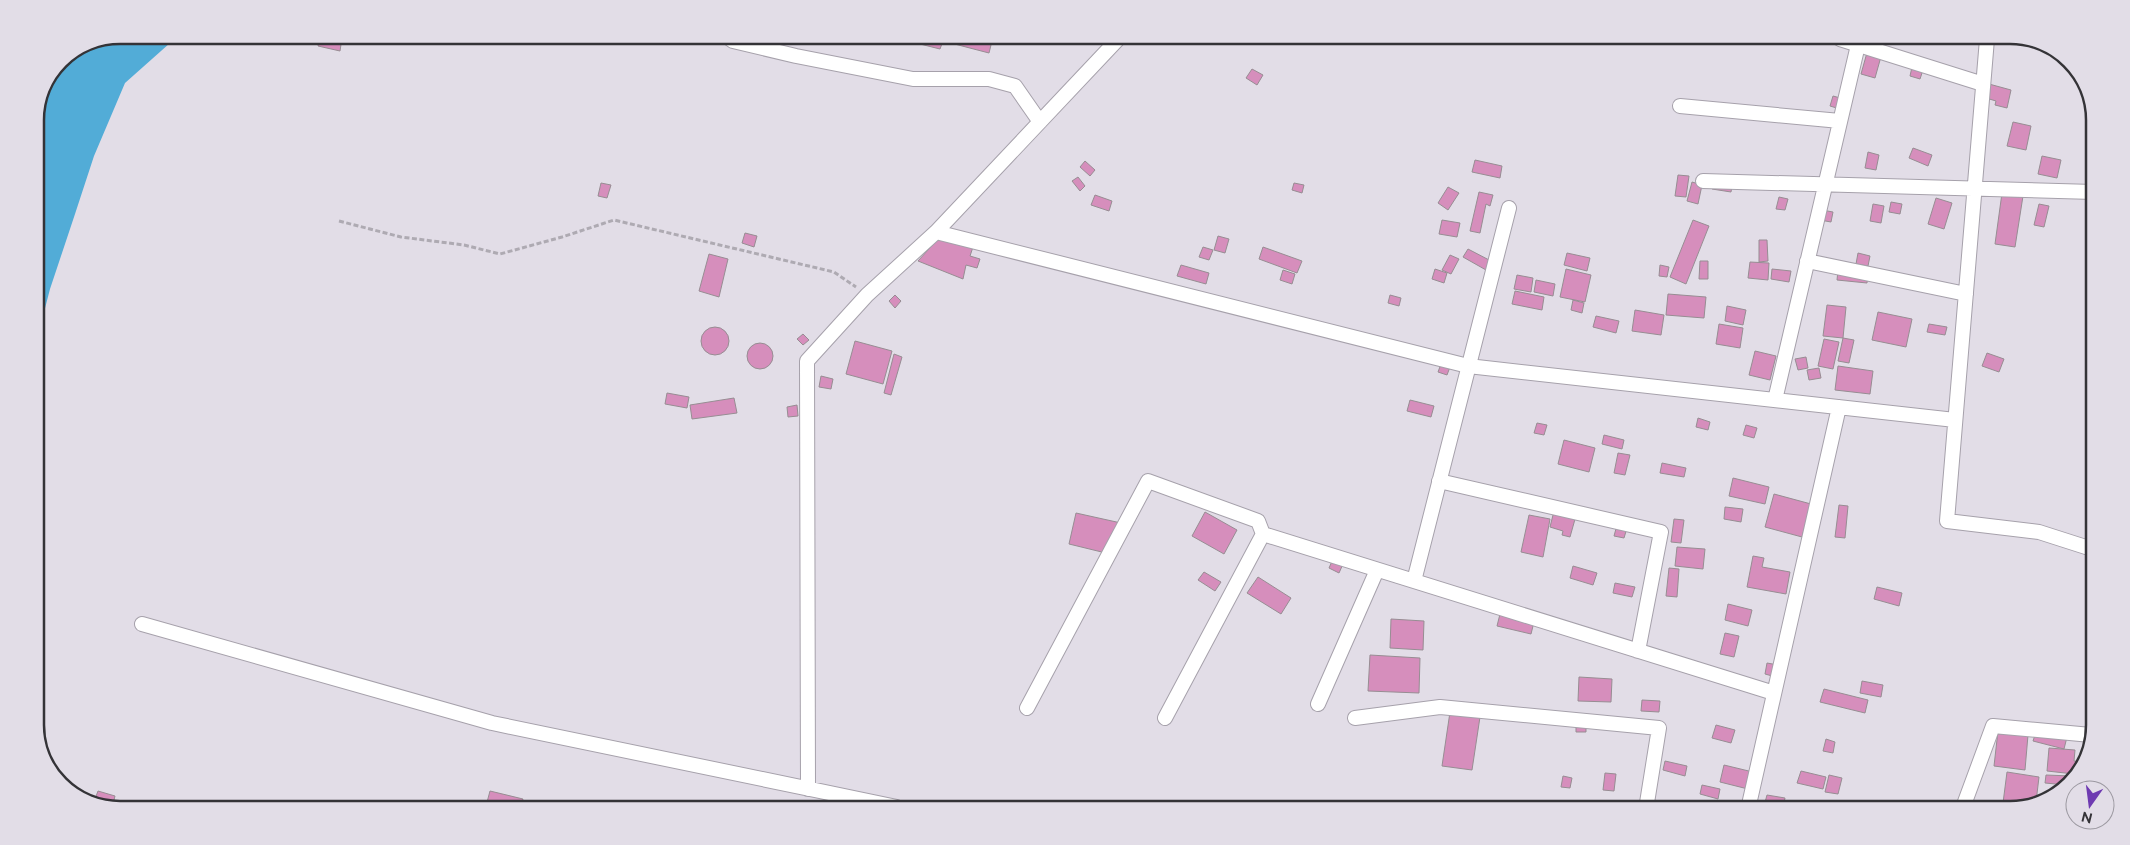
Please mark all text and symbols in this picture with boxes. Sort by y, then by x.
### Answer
north arrow [2065,780,2115,830]
text: N [2080,809,2094,827]

